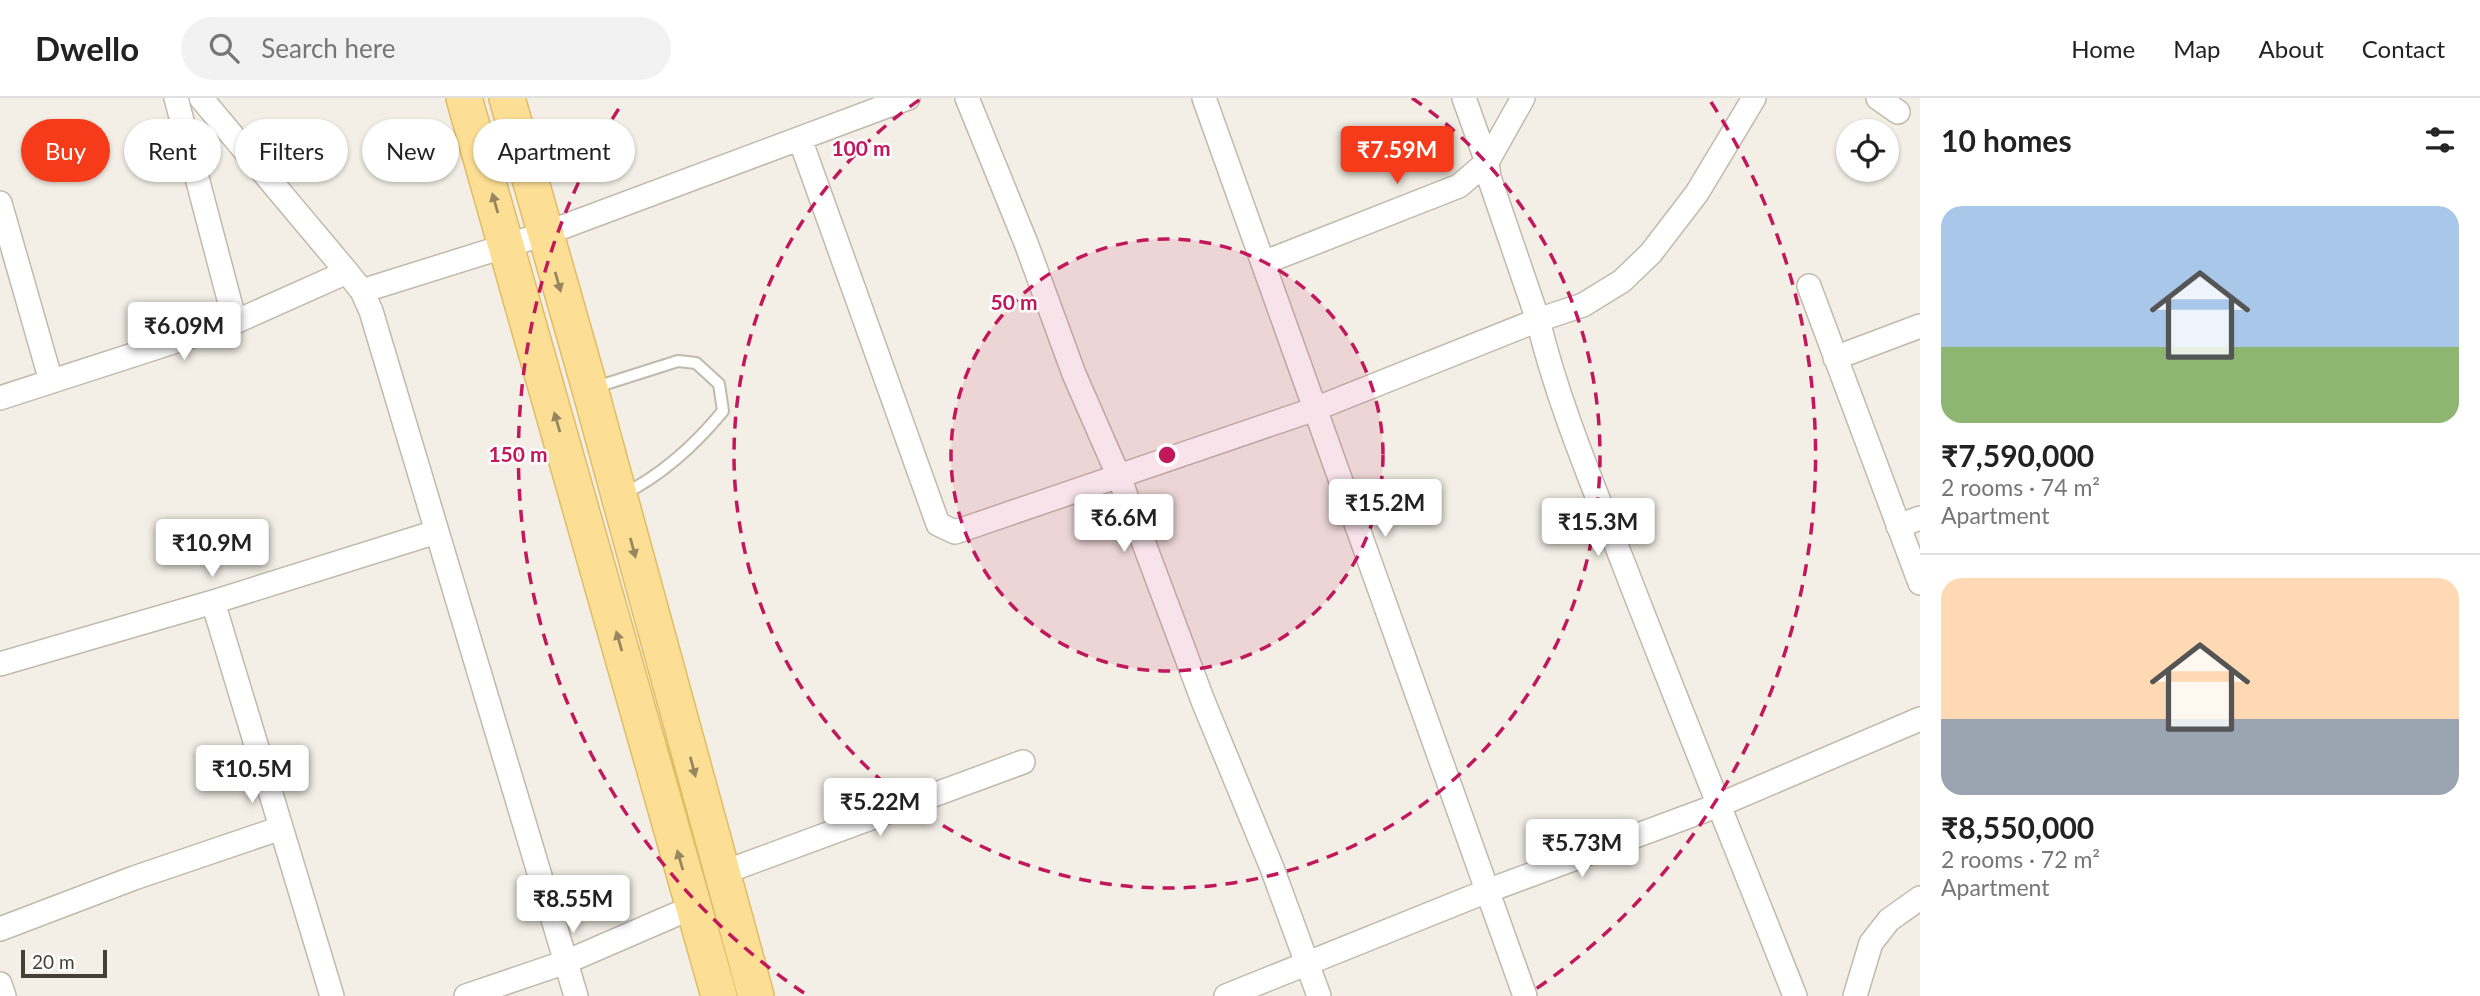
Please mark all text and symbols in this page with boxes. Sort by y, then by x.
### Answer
search box [181,17,671,80]
text: Dwello [35,28,139,68]
icon: search [205,29,243,67]
text: Search here [261,32,395,64]
text: Home [2071,34,2135,63]
text: Map [2173,34,2221,63]
text: About [2259,34,2324,63]
text: Contact [2362,34,2445,63]
chip: Buy [21,119,110,182]
chip: Rent [124,119,221,182]
chip: Filters [235,119,348,182]
chip: New [362,119,459,182]
chip: Apartment [473,119,635,182]
map controls [1836,119,1899,182]
button: locate [1836,119,1899,182]
icon: filters [2421,121,2459,159]
text: 10 homes [1941,122,2072,158]
pin: ₹7.59M [1340,126,1454,186]
text: 100 m [831,135,891,160]
text: ₹7.59M [1357,135,1437,163]
one-way arrow [489,192,499,213]
icon: home [2137,252,2263,378]
one-way arrow [554,271,564,292]
text: 50 m [990,289,1038,314]
pin: ₹6.09M [127,302,241,362]
text: ₹6.09M [144,311,224,339]
one-way arrow [551,410,562,432]
text: ₹7,590,000 [1941,437,2094,473]
text: 150 m [488,441,548,466]
centre of rings [1155,443,1179,467]
text: 2 rooms · 74 m² [1941,473,2100,501]
pin: ₹15.2M [1328,480,1442,539]
text: ₹15.2M [1345,488,1425,516]
pin: ₹6.6M [1075,494,1173,554]
pin: ₹15.3M [1541,498,1655,558]
text: Apartment [1941,501,2049,529]
text: ₹6.6M [1090,503,1158,531]
text: ₹15.3M [1558,507,1638,535]
pin: ₹10.9M [155,519,269,579]
text: ₹10.9M [172,528,252,556]
one-way arrow [628,537,639,559]
icon: home [2137,624,2263,750]
one-way arrow [613,630,623,651]
pin: ₹10.5M [195,746,309,805]
text: ₹10.5M [212,754,292,782]
one-way arrow [689,757,699,778]
pin: ₹5.22M [823,778,937,838]
text: ₹5.22M [840,787,920,815]
text: ₹8,550,000 [1941,809,2094,845]
pin: ₹5.73M [1525,820,1639,879]
text: ₹5.73M [1542,828,1622,856]
text: 2 rooms · 72 m² [1941,845,2100,873]
one-way arrow [675,849,685,870]
text: Apartment [1941,873,2049,901]
pin: ₹8.55M [516,876,630,935]
text: ₹8.55M [533,884,613,912]
scale bar [21,947,107,979]
text: 20 m [32,950,75,973]

